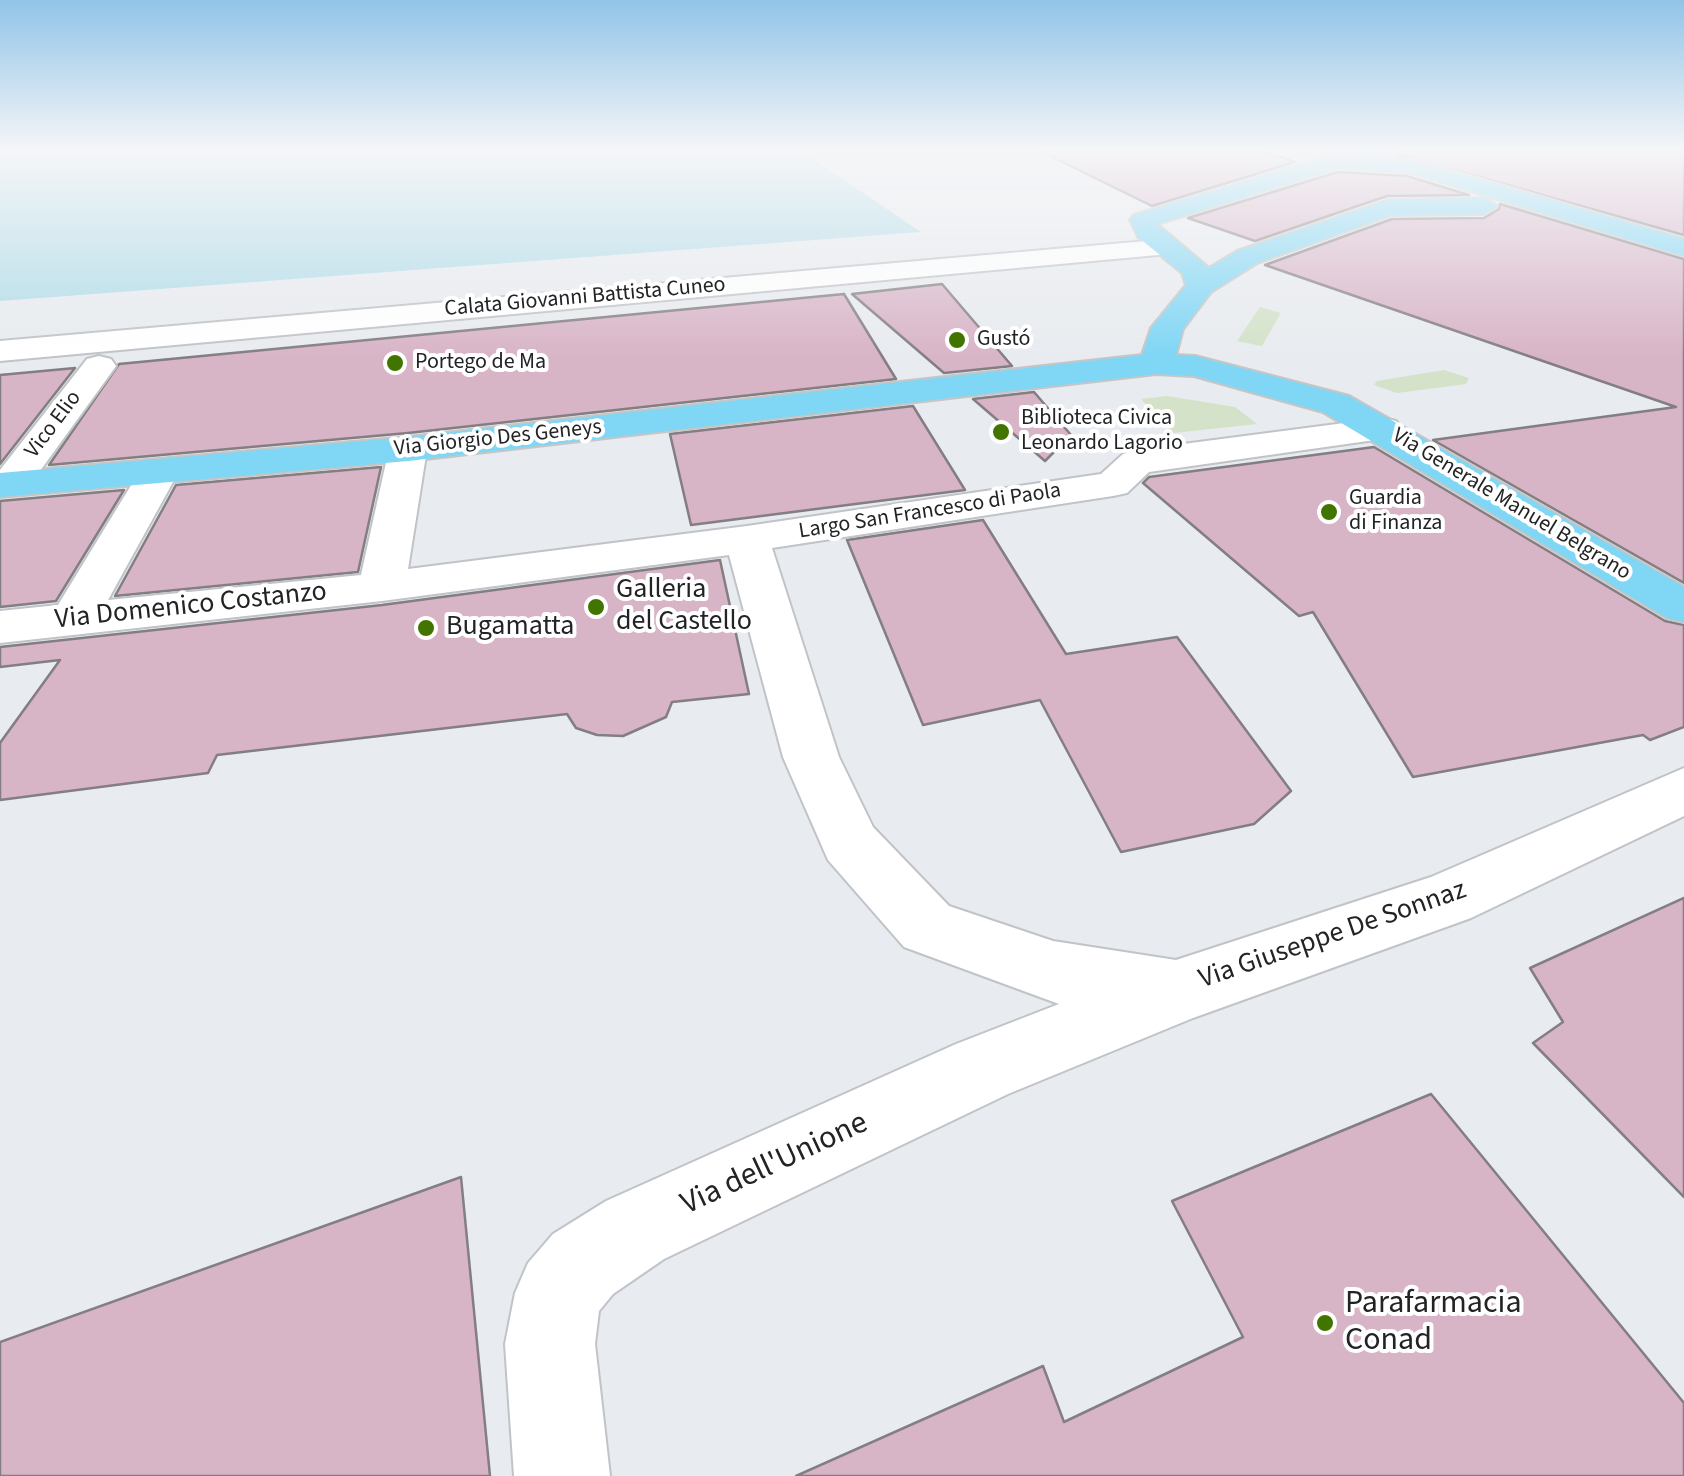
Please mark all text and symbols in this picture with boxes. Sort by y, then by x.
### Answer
street label: Calata Giovanni Battista Cuneo [443,273,727,323]
place label: Gustó [977,327,1030,353]
marker: Gustó [946,329,968,351]
place label: Portego de Ma [415,350,546,376]
marker: Portego de Ma [384,352,406,374]
street label: Vico Elio [20,386,88,464]
place label: Biblioteca Civica Leonardo Lagorio [1021,406,1183,458]
street label: Via Giorgio Des Geneys [393,415,603,463]
marker: Biblioteca Civica Leonardo Lagorio [990,421,1012,443]
street label: Via Generale Manuel Belgrano [1387,423,1635,587]
street label: Largo San Francesco di Paola [797,478,1063,546]
place label: Guardia di Finanza [1349,486,1442,538]
marker: Guardia di Finanza [1318,501,1340,523]
place label: Galleria del Castello [616,574,752,640]
street label: Via Domenico Costanzo [53,576,329,638]
marker: Galleria del Castello [585,596,607,618]
place label: Bugamatta [446,611,574,645]
marker: Bugamatta [415,617,437,639]
street label: Via Giuseppe De Sonnaz [1195,875,1471,997]
street label: Via dell'Unione [676,1105,874,1225]
place label: Parafarmacia Conad [1345,1286,1522,1361]
marker: Parafarmacia Conad [1314,1312,1336,1334]

